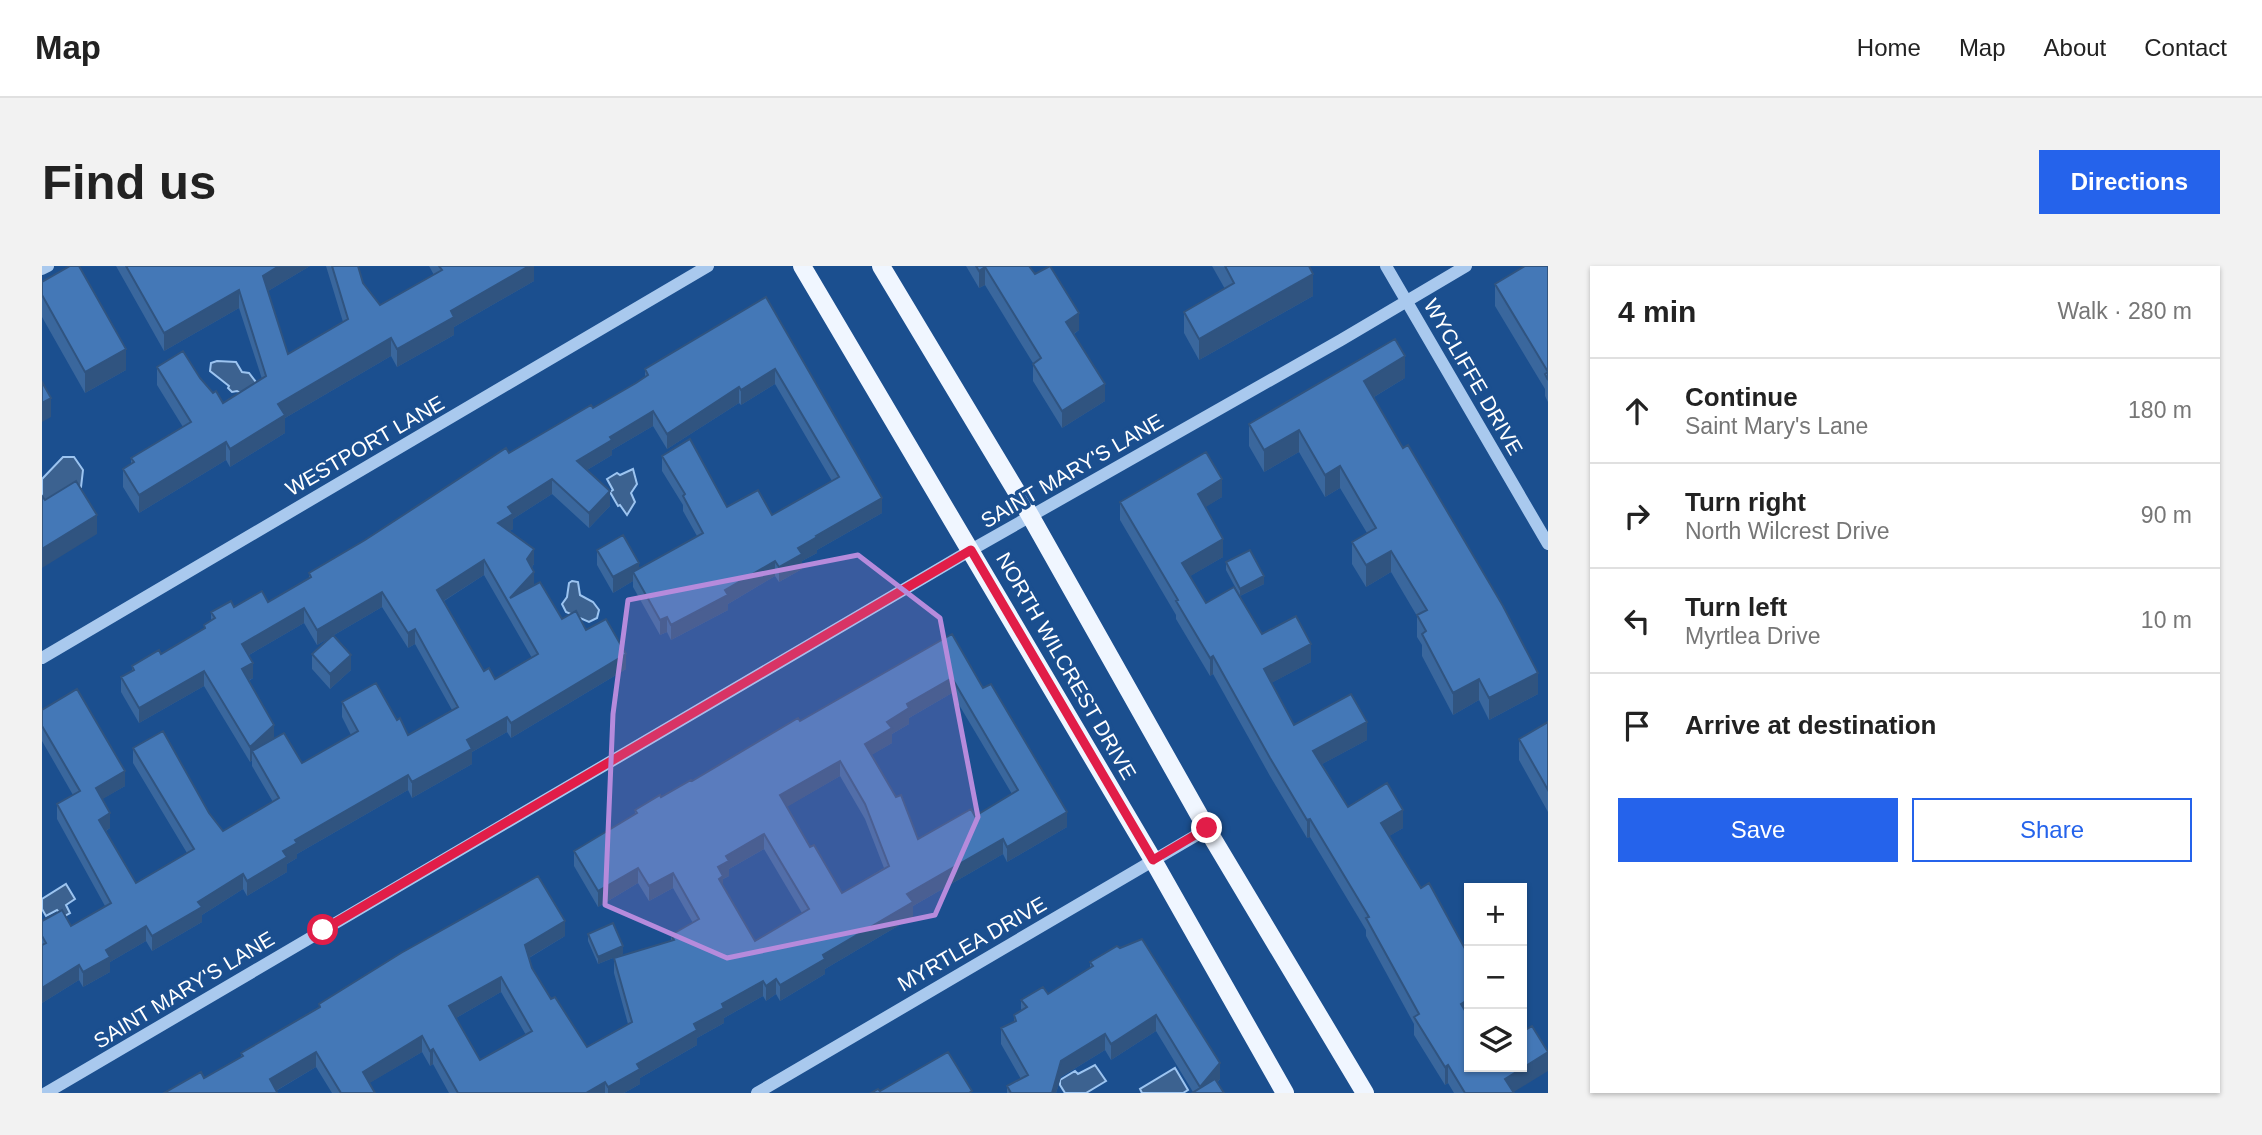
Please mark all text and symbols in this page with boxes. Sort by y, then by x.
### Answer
text: Map [35,29,101,66]
text: Home [1857,34,1921,61]
text: Map [1959,34,2006,61]
text: About [2044,34,2106,61]
text: Contact [2144,34,2227,61]
button: Directions [2039,150,2220,214]
text: Find us [42,155,216,209]
street label: WYCLIFFE DRIVE [1419,295,1527,459]
text: 4 min [1618,295,1696,328]
text: Walk · 280 m [2057,298,2192,324]
text: Continue [1685,382,1798,412]
street label: WESTPORT LANE [282,391,448,500]
icon: ahead [1618,392,1656,430]
text: 180 m [2128,397,2192,423]
street label: SAINT MARY'S LANE [977,409,1167,532]
text: Saint Mary's Lane [1685,413,1868,439]
text: Turn right [1685,487,1806,517]
icon: right [1618,497,1656,535]
text: 90 m [2141,502,2192,528]
text: North Wilcrest Drive [1685,518,1889,544]
street label: NORTH WILCREST DRIVE [992,548,1141,783]
text: Turn left [1685,592,1787,622]
icon: left [1618,602,1656,640]
text: 10 m [2141,607,2192,633]
text: Myrtlea Drive [1685,623,1820,649]
icon: arrive [1618,707,1656,745]
text: Arrive at destination [1685,710,1936,740]
button: Save [1618,798,1898,862]
button: Share [1912,798,2192,862]
route end [1191,812,1222,843]
map controls [1464,883,1527,1072]
button: + [1464,883,1527,946]
street label: MYRTLEA DRIVE [893,892,1050,995]
route start [307,914,338,945]
street label: SAINT MARY'S LANE [89,927,278,1053]
button: − [1464,946,1527,1009]
button: layers [1464,1009,1527,1072]

